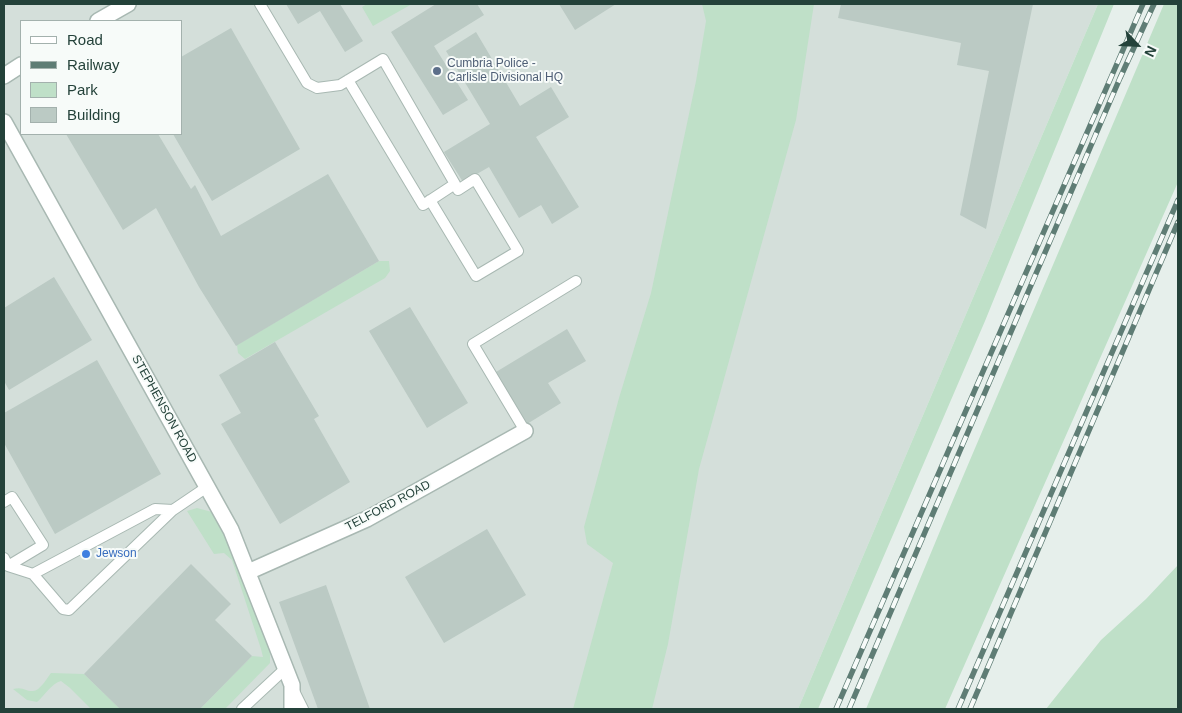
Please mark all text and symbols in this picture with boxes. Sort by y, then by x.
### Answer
legend [20,20,182,135]
north arrow [1112,20,1162,70]
text: Road [67,31,103,48]
text: N [1141,43,1160,59]
text: Railway [67,56,120,73]
place label: Cumbria Police - Carlisle Divisional HQ [447,57,563,85]
marker: Cumbria Police - Carlisle Divisional HQ [431,65,443,77]
text: Park [67,81,98,98]
text: Building [67,106,120,123]
street label: STEPHENSON ROAD [128,353,200,465]
street label: TELFORD ROAD [343,478,433,534]
place label: Jewson [96,547,137,561]
marker: Jewson [80,548,92,560]

